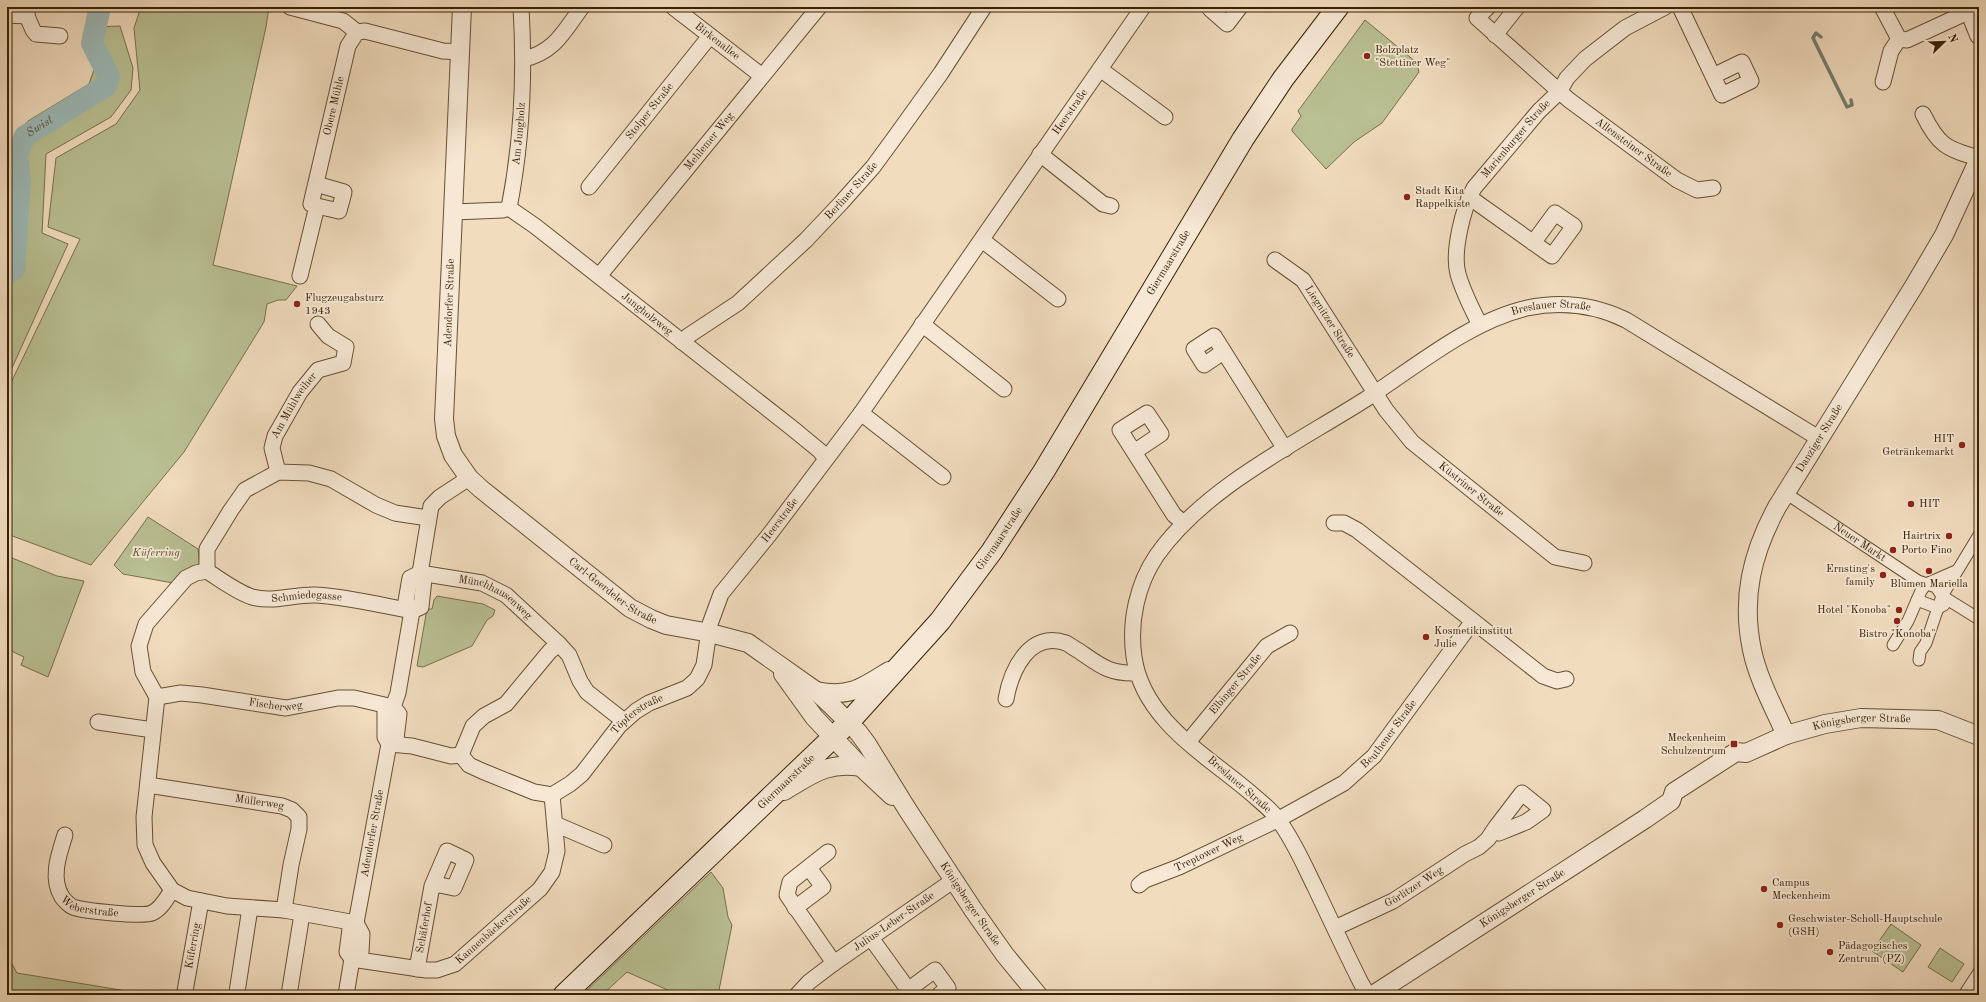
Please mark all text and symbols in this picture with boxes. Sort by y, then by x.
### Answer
street label: Birkenallee [693,21,742,62]
north arrow [1924,22,1964,62]
text: N [1945,33,1959,45]
place label: Bolzplatz "Stettiner Weg" [1375,45,1450,69]
marker: Bolzplatz "Stettiner Weg" [1362,51,1372,61]
street label: Obere Mühle [322,75,346,137]
street label: Stolper Straße [624,81,676,142]
street label: Heerstraße [1051,87,1090,137]
street label: Marienburger Straße [1479,98,1553,180]
street label: Am Jungholz [511,102,527,166]
street label: Mehlemer Weg [682,110,736,172]
water label: Swist [24,114,55,140]
street label: Allensteiner Straße [1593,116,1674,180]
street label: Berliner Straße [823,160,880,222]
place label: Stadt Kita Rappelkiste [1415,186,1470,210]
marker: Stadt Kita Rappelkiste [1402,192,1412,202]
street label: Giermaarstraße [1145,228,1193,297]
street label: Adendorfer Straße [443,259,457,347]
street label: Liegnitzer Straße [1303,284,1357,360]
street label: Jungholzweg [619,290,675,338]
place label: Flugzeugabsturz 1943 [305,293,384,317]
marker: Flugzeugabsturz 1943 [292,299,302,309]
street label: Breslauer Straße [1510,299,1592,318]
street label: Am Mühlweiher [269,370,319,441]
street label: Danziger Straße [1794,402,1845,474]
place label: HIT Getränkemarkt [1882,434,1954,458]
marker: HIT Getränkemarkt [1957,440,1967,450]
street label: Küstriner Straße [1437,460,1506,519]
street label: Heerstraße [760,496,800,545]
marker: HIT [1906,499,1916,509]
place label: HIT [1919,499,1940,510]
street label: Giermaarstraße [974,505,1025,573]
street label: Neuer Markt [1831,521,1888,564]
place label: Hairtrix [1902,531,1941,542]
marker: Hairtrix [1944,531,1954,541]
marker: Porto Fino [1888,545,1898,555]
place label: Porto Fino [1901,545,1952,556]
park label: Küferring [131,548,180,559]
street label: Carl-Goerdeler-Straße [566,556,658,626]
place label: Ernsting's family [1826,564,1875,588]
marker: Blumen Mariella [1924,566,1934,576]
marker: Ernsting's family [1878,570,1888,580]
street label: Münchhausenweg [458,574,534,622]
place label: Blumen Mariella [1890,579,1968,590]
street label: Schmiedegasse [271,589,343,605]
place label: Hotel "Konoba" [1817,605,1891,616]
marker: Hotel "Konoba" [1894,605,1904,615]
marker: Bistro "Konoba" [1892,616,1902,626]
place label: Kosmetikinstitut Julie [1434,626,1513,650]
place label: Bistro "Konoba" [1858,629,1936,640]
marker: Kosmetikinstitut Julie [1421,632,1431,642]
street label: Elbinger Straße [1207,652,1264,717]
street label: Töpferstraße [609,693,665,737]
street label: Fischerweg [248,697,304,714]
street label: Beuthener Straße [1359,698,1419,771]
street label: Königsberger Straße [1811,712,1911,733]
place label: Meckenheim Schulzentrum [1661,733,1726,757]
marker: Meckenheim Schulzentrum [1729,739,1739,749]
street label: Giermaarstraße [756,752,817,812]
street label: Breslauer Straße [1205,754,1273,816]
street label: Adendorfer Straße [359,789,386,878]
street label: Müllerweg [234,793,285,812]
street label: Treptower Weg [1173,832,1245,874]
street label: Königsberger Straße [938,860,1002,948]
street label: Görlitzer Weg [1383,864,1445,910]
street label: Königsberger Straße [1478,867,1567,930]
place label: Campus Meckenheim [1772,878,1831,902]
marker: Campus Meckenheim [1759,884,1769,894]
street label: Julius-Leber-Straße [851,890,936,953]
street label: Weberstraße [58,894,119,919]
street label: Kannenbäckerstraße [453,894,534,966]
street label: Schäferhof [414,901,435,954]
place label: Geschwister-Scholl-Hauptschule (GSH) [1788,914,1942,938]
marker: Geschwister-Scholl-Hauptschule (GSH) [1775,920,1785,930]
street label: Küferring [184,922,203,970]
place label: Pädagogisches Zentrum (PZ) [1838,941,1908,965]
marker: Pädagogisches Zentrum (PZ) [1825,947,1835,957]

